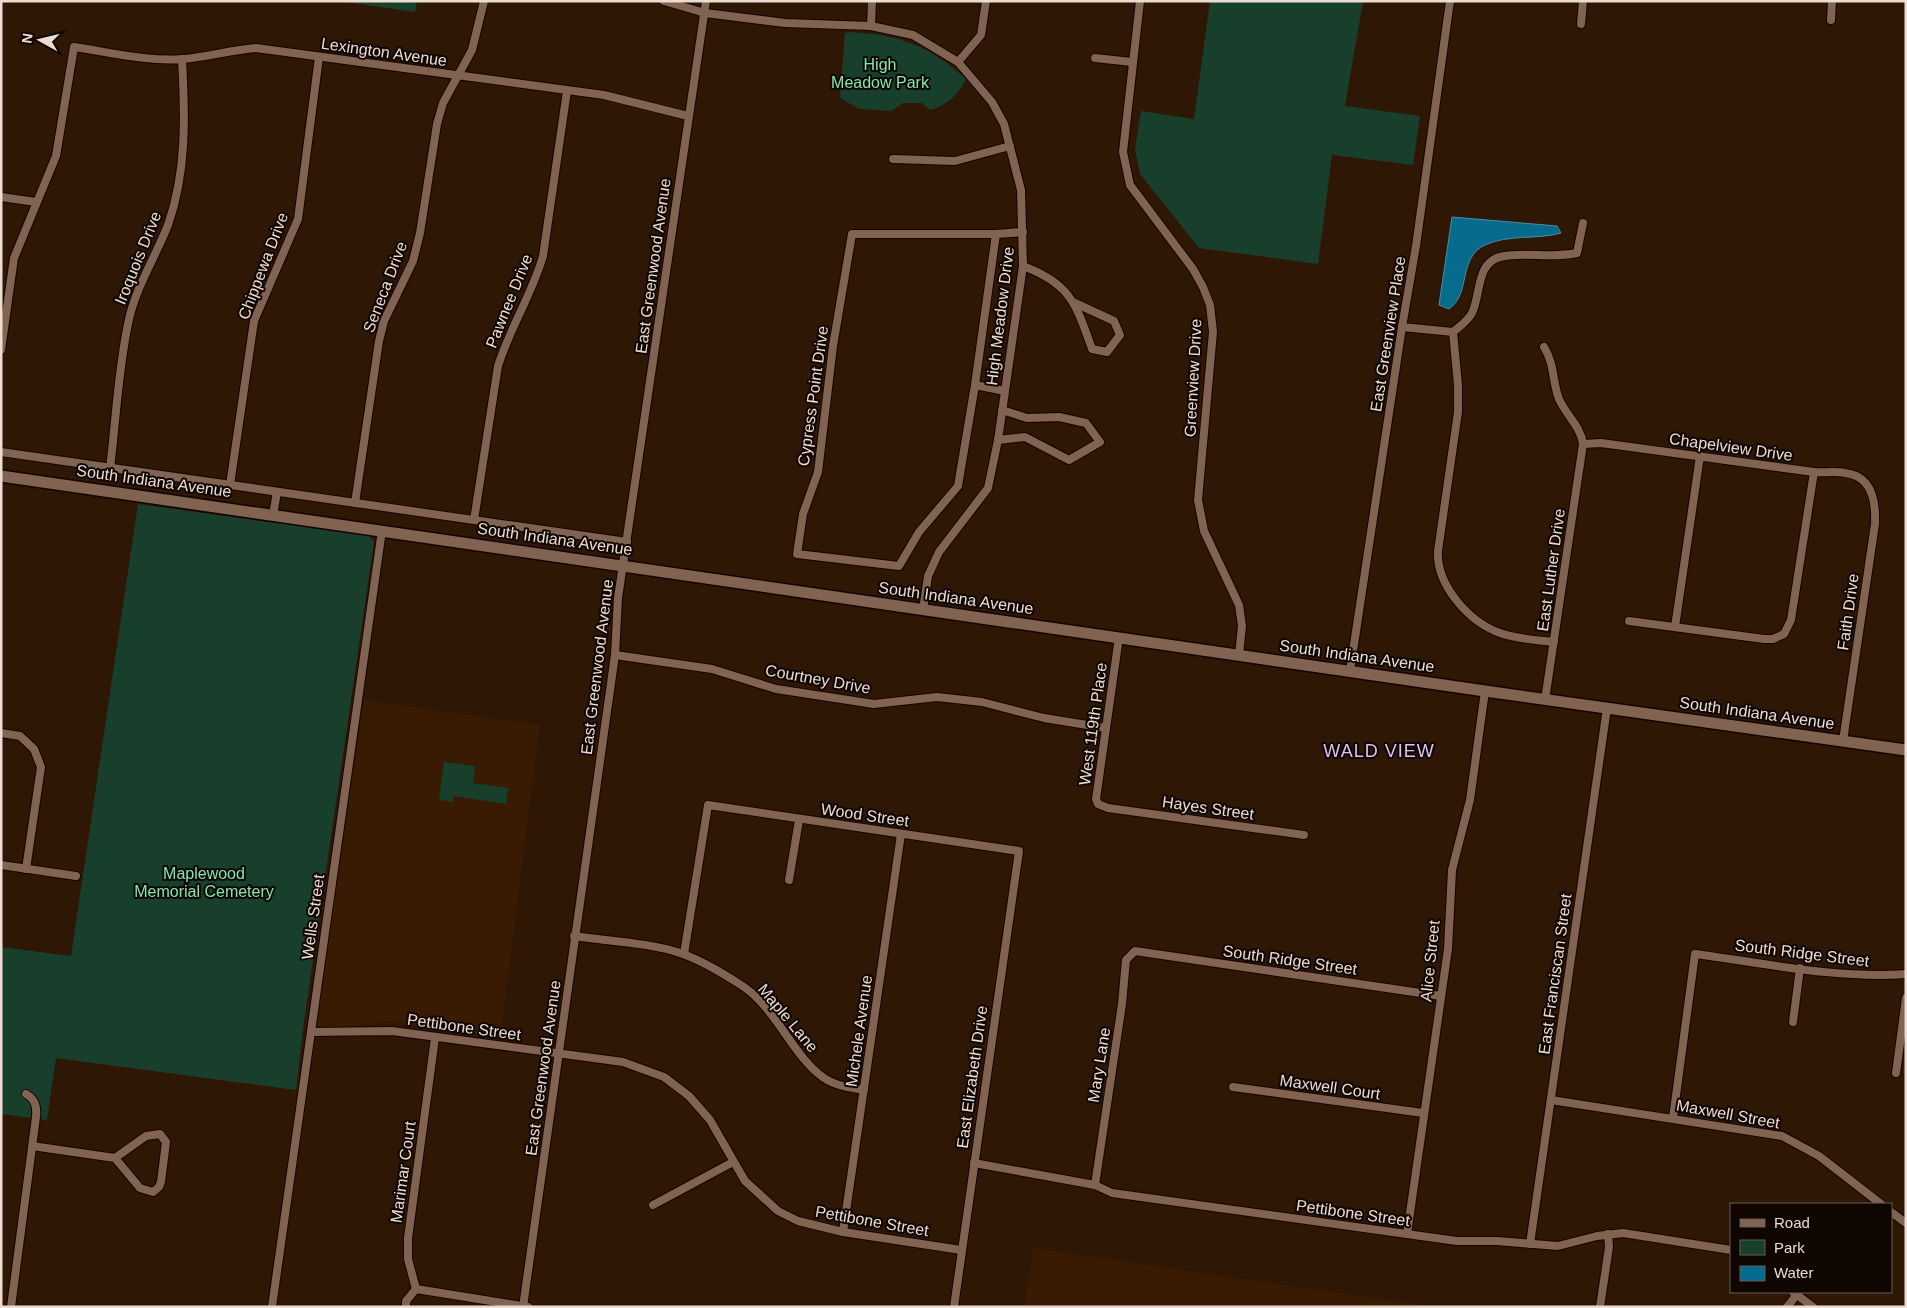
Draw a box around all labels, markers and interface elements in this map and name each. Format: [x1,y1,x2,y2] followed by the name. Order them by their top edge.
[15,15,65,65] north arrow
[18,32,36,44] text: N
[320,35,448,69] street label: Lexington Avenue
[831,56,930,91] park label: High Meadow Park
[632,177,674,355] street label: East Greenwood Avenue
[112,209,164,307] street label: Iroquois Drive
[235,210,291,322] street label: Chippewa Drive
[360,239,410,335] street label: Seneca Drive
[983,246,1017,386] street label: High Meadow Drive
[482,252,536,350] street label: Pawnee Drive
[1367,255,1409,413] street label: East Greenview Place
[1181,318,1205,437] street label: Greenview Drive
[795,325,831,467] street label: Cypress Point Drive
[1668,430,1794,464] street label: Chapelview Drive
[75,462,233,500] street label: South Indiana Avenue
[1534,508,1568,632] street label: East Luther Drive
[476,520,634,558] street label: South Indiana Avenue
[1834,572,1862,651] street label: Faith Drive
[578,578,616,756] street label: East Greenwood Avenue
[877,579,1035,617] street label: South Indiana Avenue
[1278,637,1436,675] street label: South Indiana Avenue
[764,661,872,697] street label: Courtney Drive
[1076,661,1110,787] street label: West 119th Place
[1678,694,1836,732] street label: South Indiana Avenue
[1323,741,1435,761] district label: WALD VIEW
[1161,793,1256,823] street label: Hayes Street
[820,800,911,830] street label: Wood Street
[134,865,274,900] park label: Maplewood Memorial Cemetery
[299,873,327,961] street label: Wells Street
[1535,892,1575,1055] street label: East Franciscan Street
[1417,919,1443,1003] street label: Alice Street
[1734,936,1871,970] street label: South Ridge Street
[1222,942,1359,978] street label: South Ridge Street
[843,974,875,1088] street label: Michele Avenue
[522,979,564,1157] street label: East Greenwood Avenue
[755,981,821,1056] street label: Maple Lane
[954,1004,990,1150] street label: East Elizabeth Drive
[406,1011,523,1043] street label: Pettibone Street
[1085,1026,1113,1104] street label: Mary Lane
[1279,1072,1382,1103] street label: Maxwell Court
[1675,1097,1782,1132] street label: Maxwell Street
[387,1120,419,1224] street label: Marimar Court
[1295,1197,1412,1229] street label: Pettibone Street
[814,1203,931,1239] street label: Pettibone Street
[1730,1203,1892,1293] legend
[1774,1214,1810,1231] text: Road
[1774,1239,1805,1256] text: Park
[1774,1264,1813,1281] text: Water

